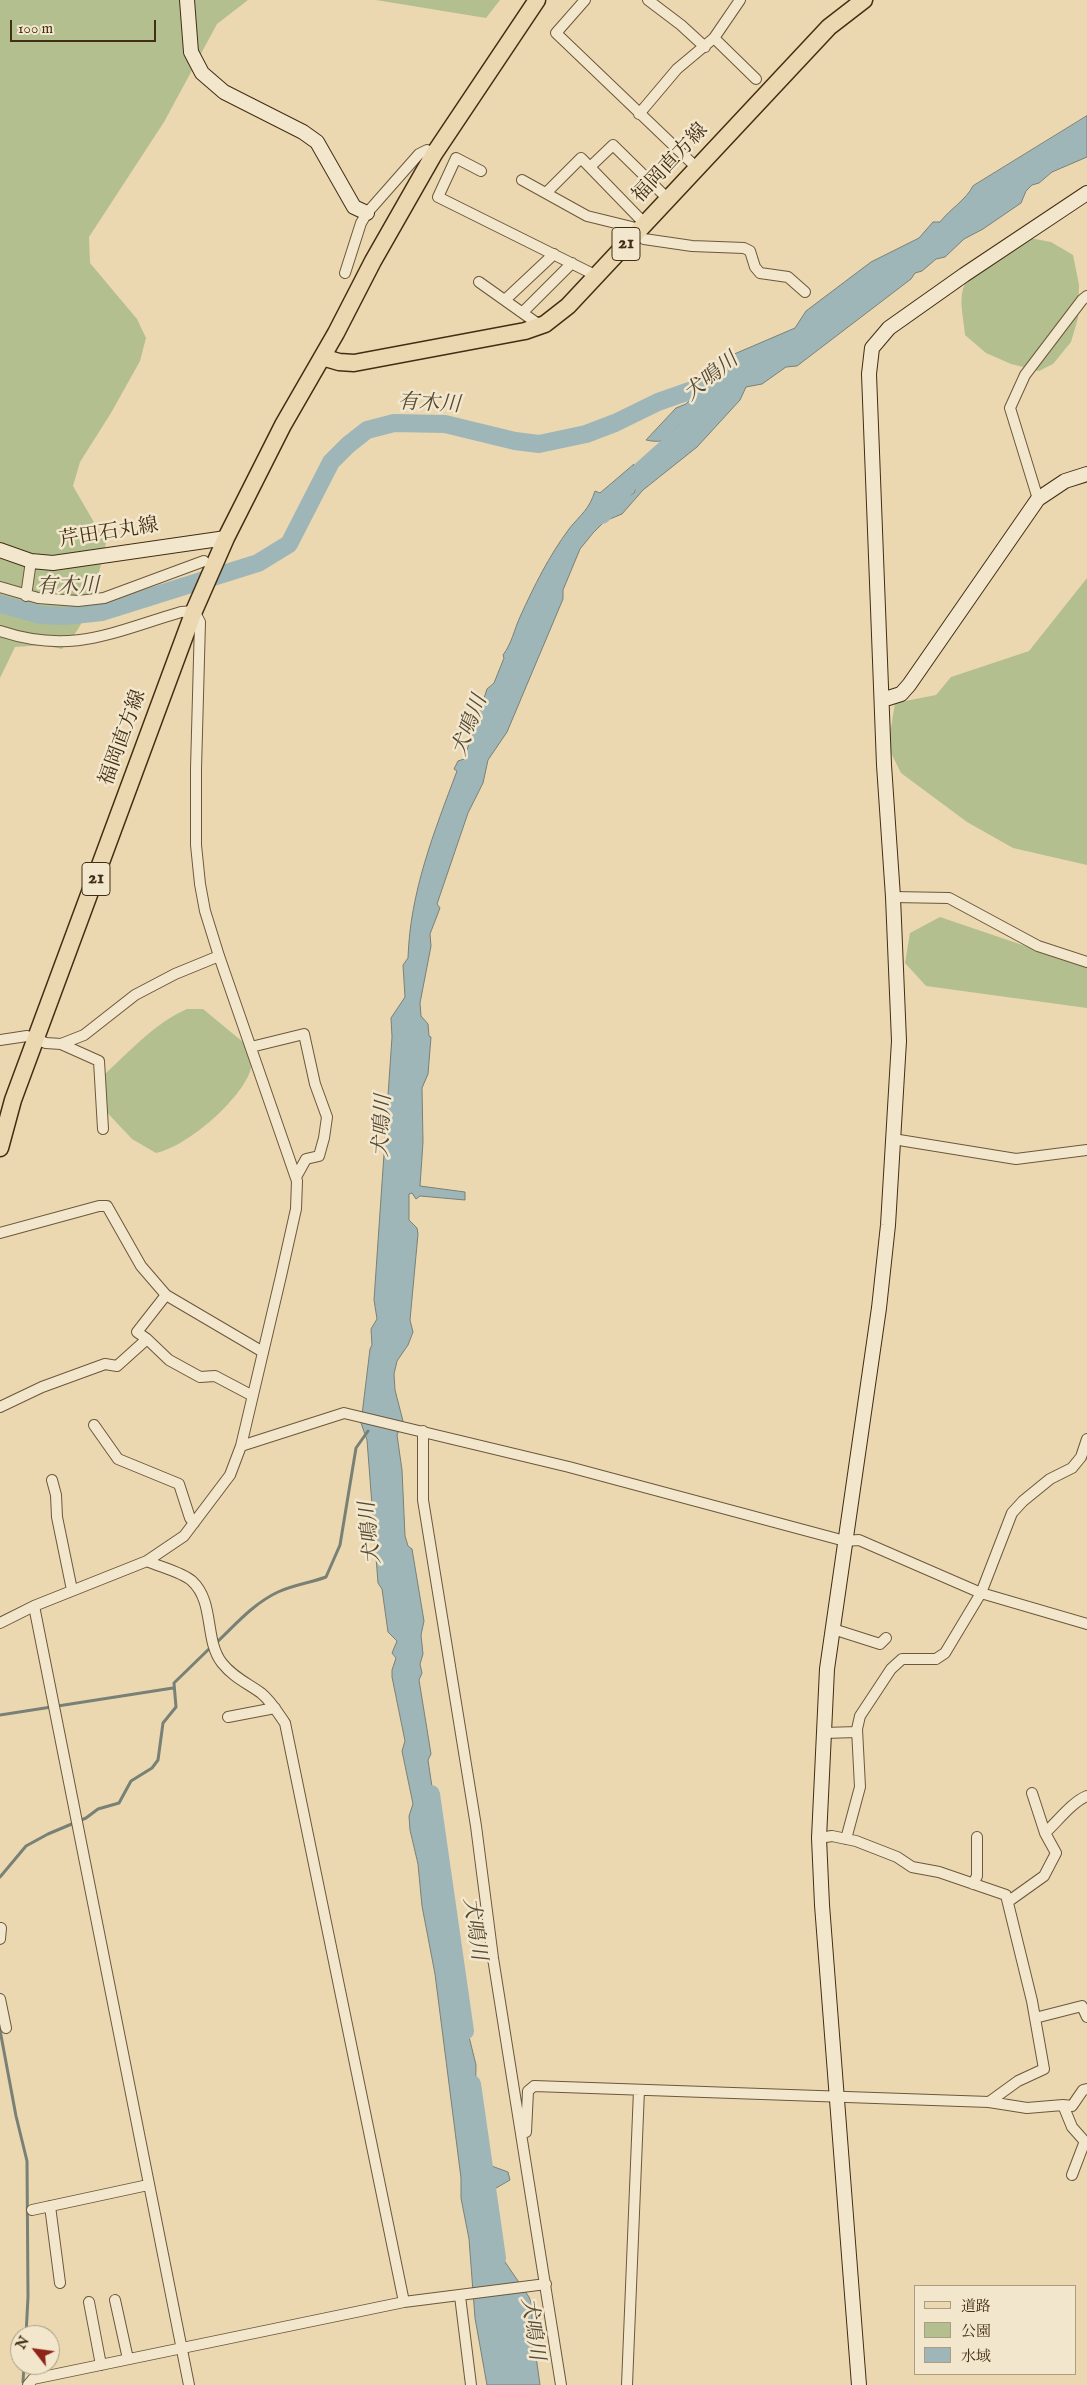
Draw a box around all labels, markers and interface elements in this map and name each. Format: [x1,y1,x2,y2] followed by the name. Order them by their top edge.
[12,10,159,42] scale bar
[18,19,53,38] text: 100 m
[628,119,714,209] street label: 福岡直方線
[612,228,640,260] road number: 21
[680,348,744,408] water label: 犬鳴川
[397,391,461,419] water label: 有木川
[58,514,160,554] street label: 芹田石丸線
[36,575,100,601] water label: 有木川
[96,687,152,789] street label: 福岡直方線
[448,692,494,760] water label: 犬鳴川
[82,862,110,896] road number: 21
[370,1094,398,1158] water label: 犬鳴川
[356,1500,388,1566] water label: 犬鳴川
[456,1896,490,1962] water label: 犬鳴川
[914,2285,1077,2375] legend
[514,2296,548,2362] water label: 犬鳴川
[961,2297,991,2316] text: 道路
[961,2322,991,2341] text: 公園
[10,2325,60,2375] north arrow
[12,2333,34,2353] text: N
[961,2347,991,2366] text: 水域

